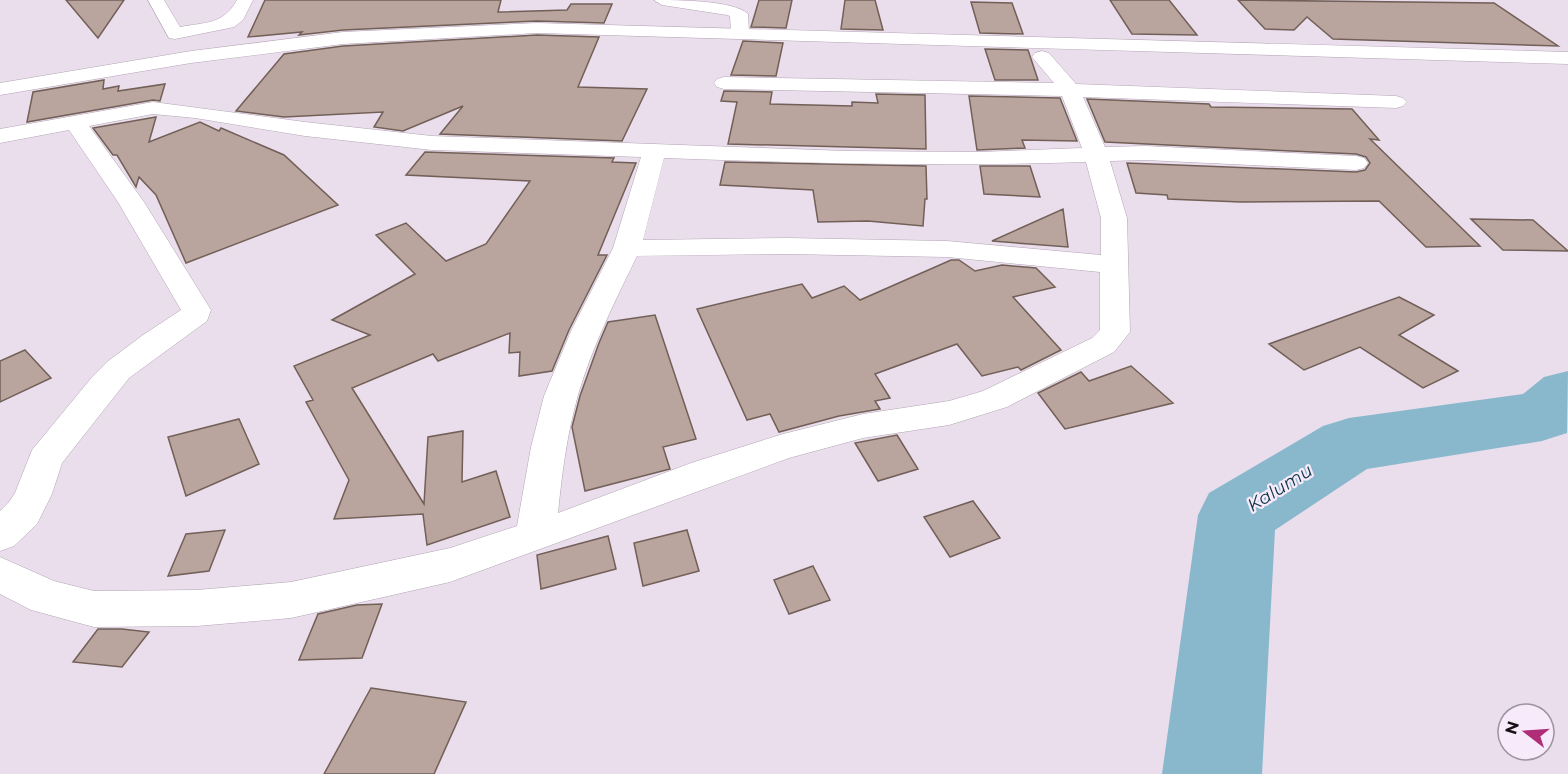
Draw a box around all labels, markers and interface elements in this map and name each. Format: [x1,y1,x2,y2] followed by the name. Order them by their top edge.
[1243,459,1317,517] water label: Kalumu
[1496,702,1556,762] north arrow
[1501,719,1523,737] text: N

